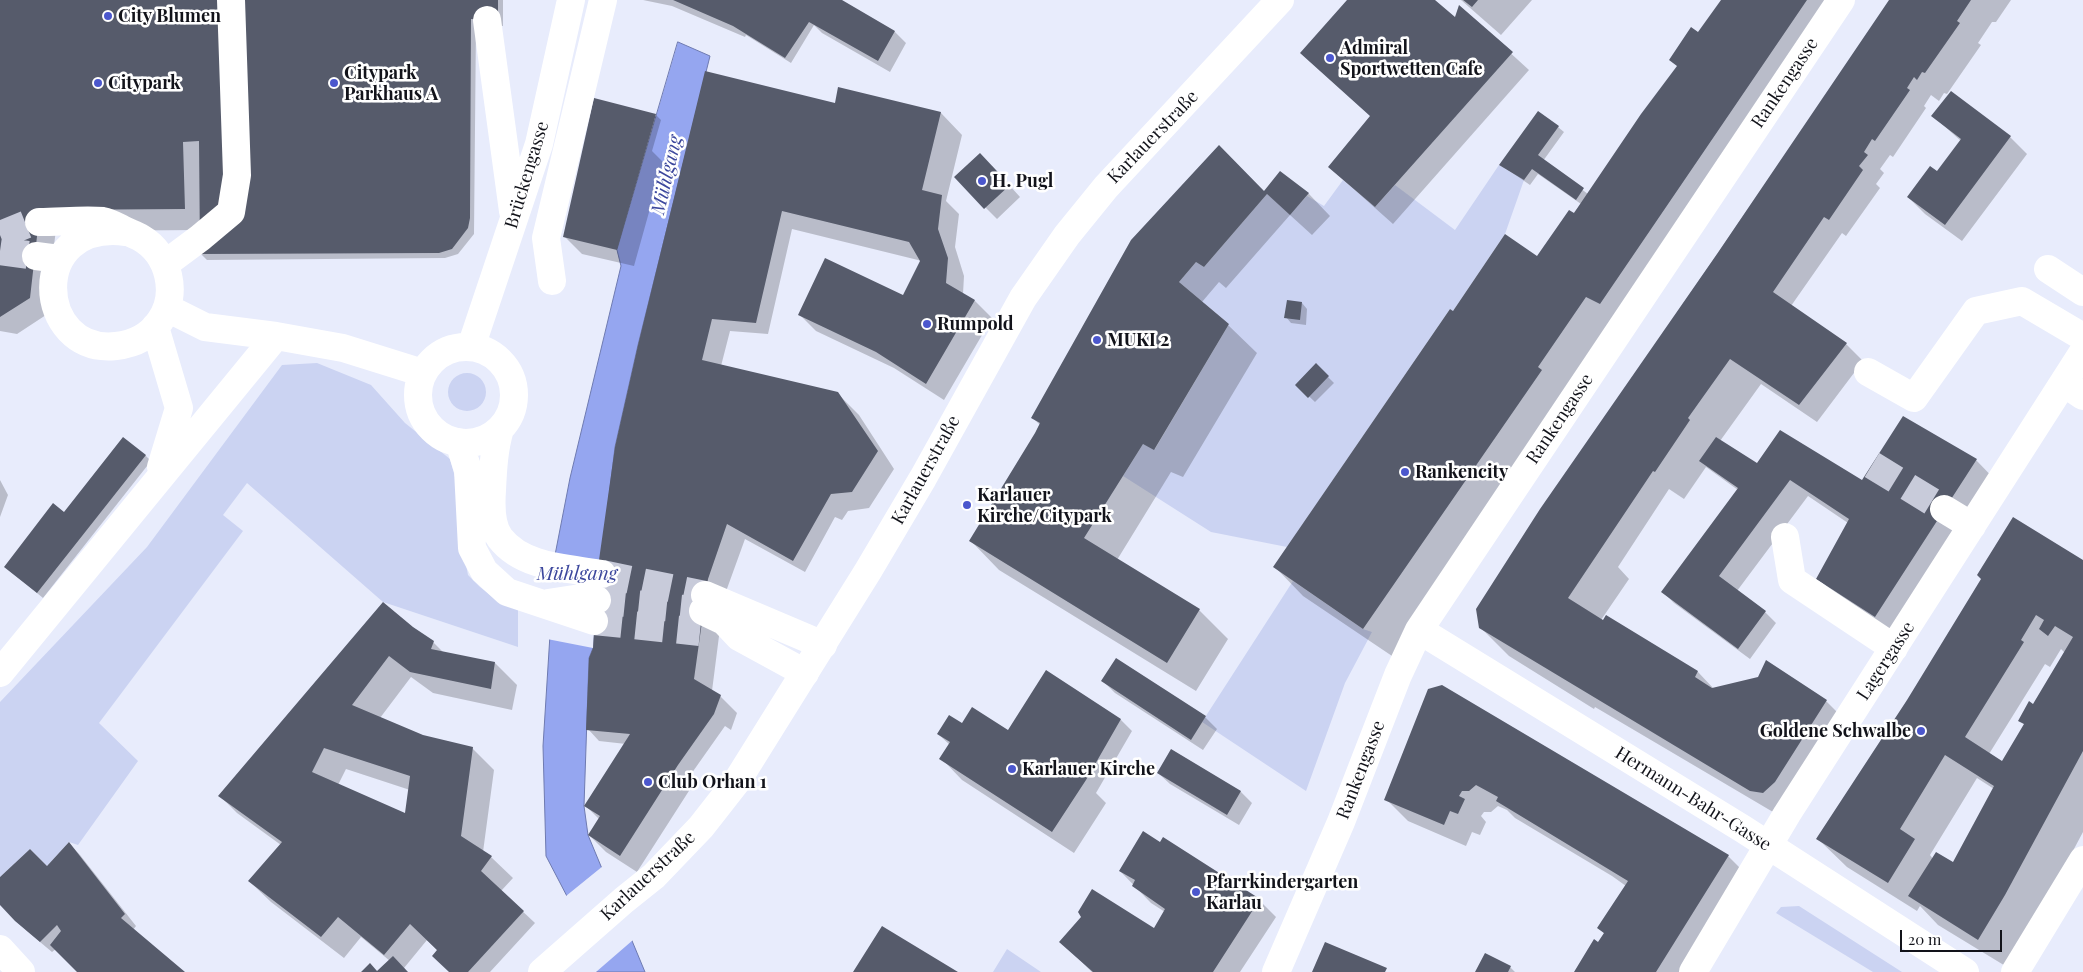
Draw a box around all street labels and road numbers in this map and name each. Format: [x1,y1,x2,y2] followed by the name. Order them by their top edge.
[1747,34,1823,132] street label: Rankengasse
[1103,86,1203,188] street label: Karlauerstraße
[500,119,554,231] street label: Brückengasse
[1522,370,1598,468] street label: Rankengasse
[887,412,965,528] street label: Karlauerstraße
[1853,618,1919,704] street label: Lagergasse
[1332,718,1390,822] street label: Rankengasse
[1611,742,1775,856] street label: Hermann-Bahr-Gasse
[596,827,700,925] street label: Karlauerstraße

